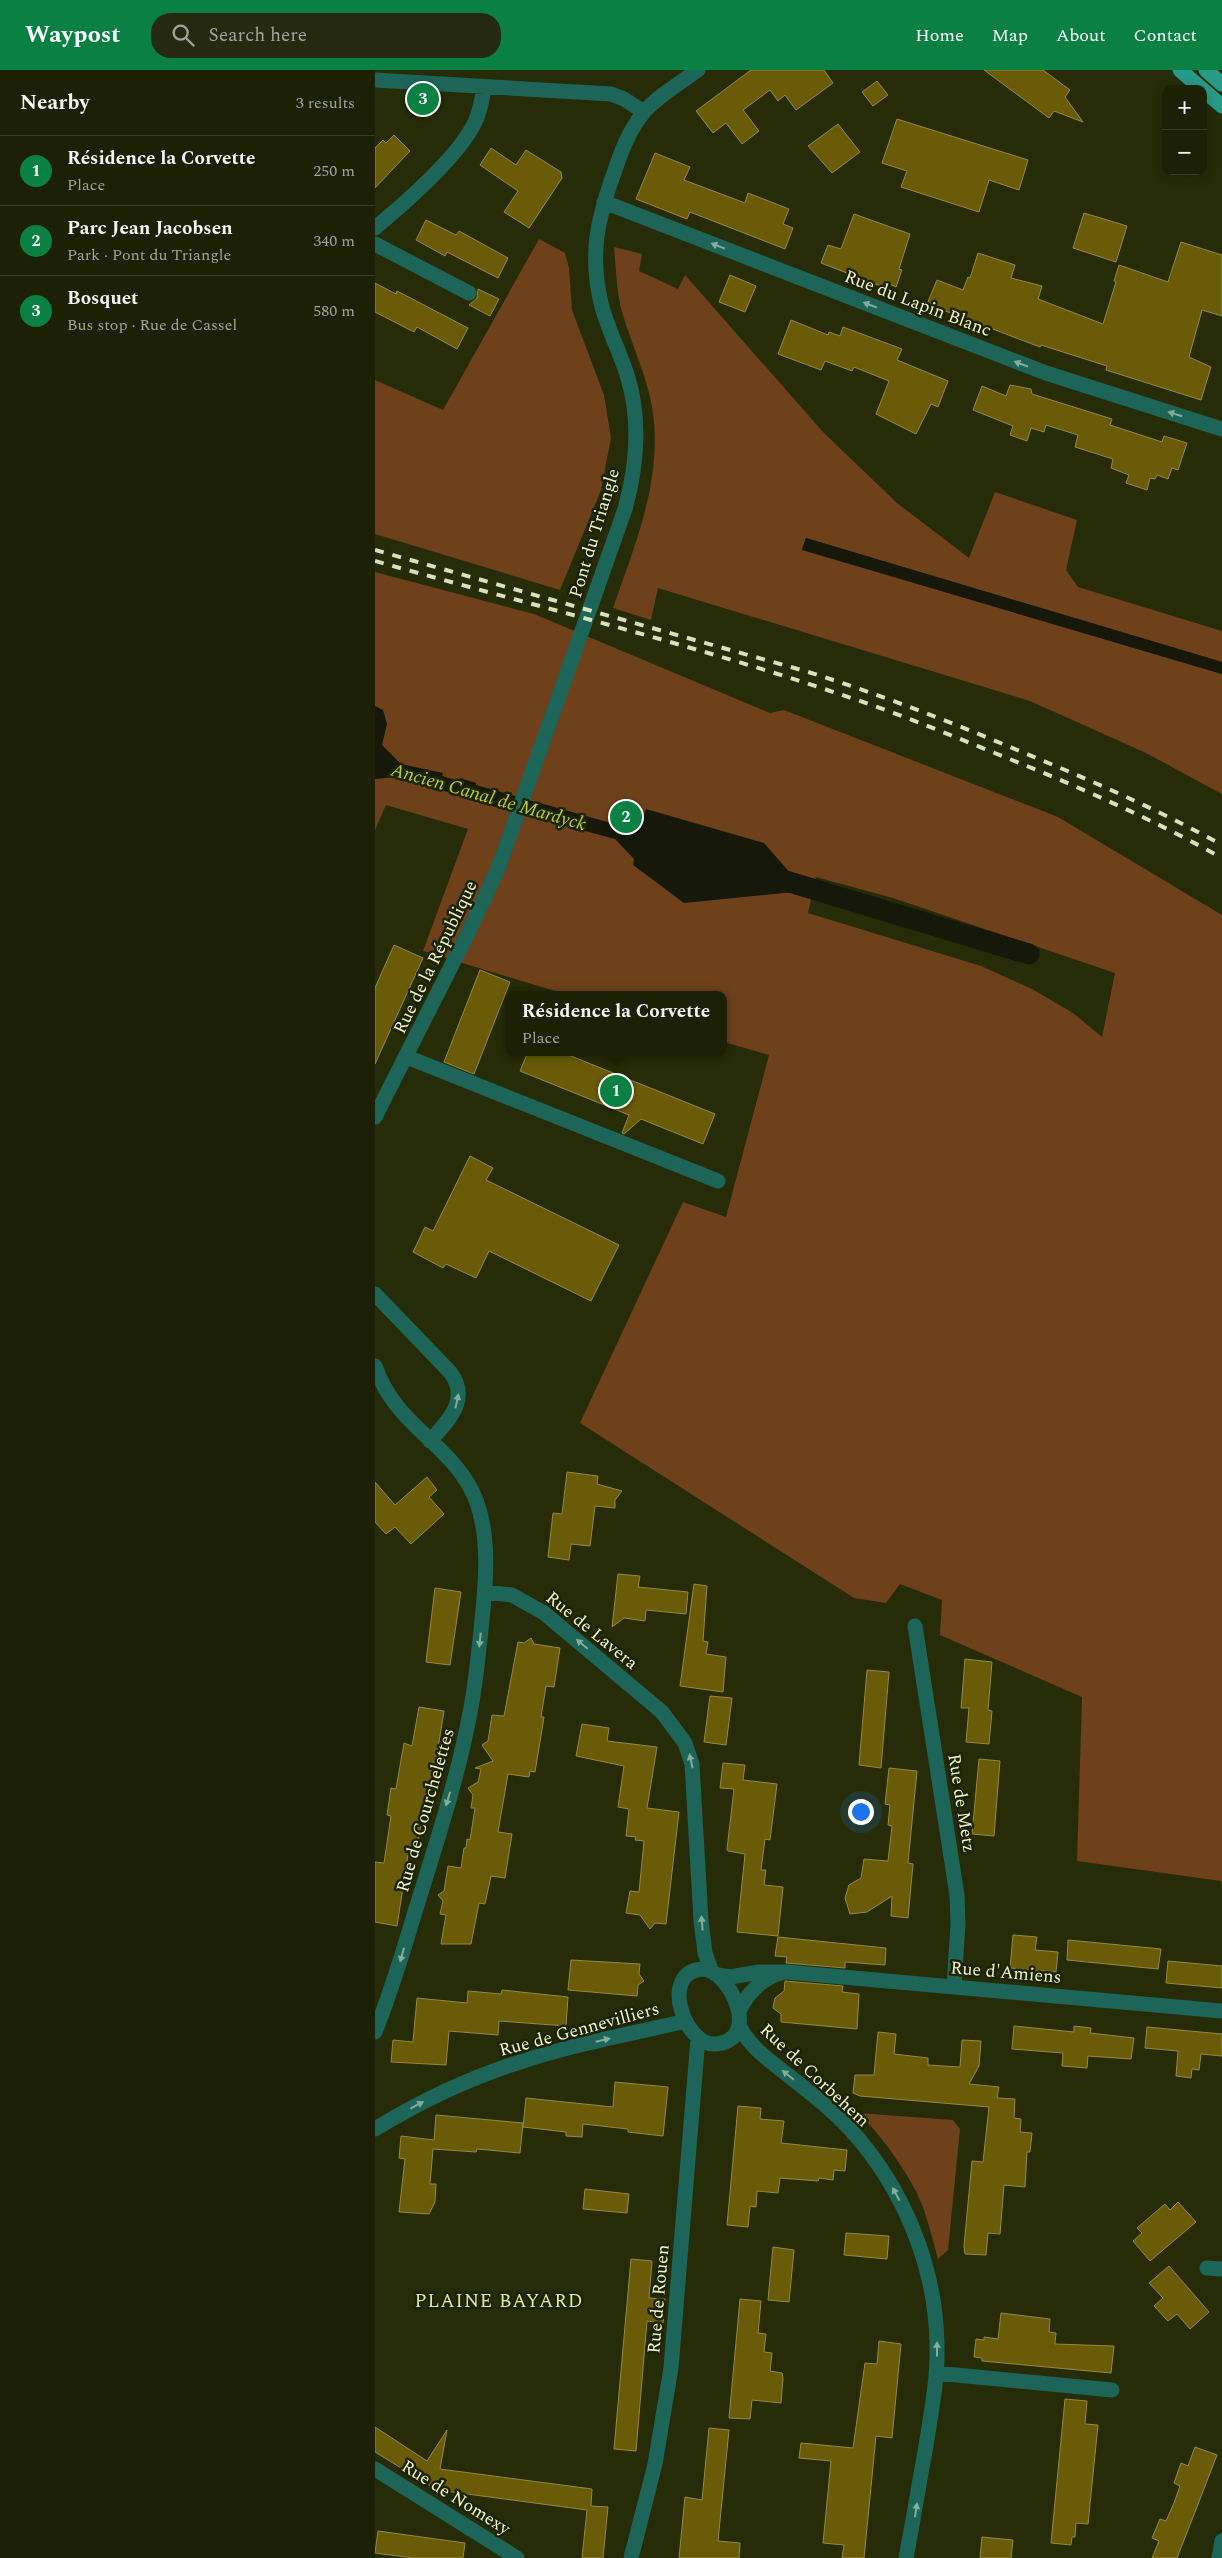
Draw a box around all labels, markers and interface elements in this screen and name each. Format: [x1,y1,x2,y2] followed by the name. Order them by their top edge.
[151,13,501,58] search box
[25,17,121,53] text: Waypost
[169,21,197,49] icon: search
[209,21,307,50] text: Search here
[915,22,964,49] text: Home
[992,22,1028,49] text: Map
[1056,22,1106,49] text: About
[1134,22,1197,49] text: Contact
[407,80,439,118] pin: 3
[1162,85,1207,175] map controls
[1162,85,1207,130] button: +
[20,87,90,119] text: Nearby
[296,91,355,115] text: 3 results
[1162,130,1207,175] button: −
[67,144,255,173] text: Résidence la Corvette
[32,159,40,183] text: 1
[313,159,355,183] text: 250 m
[67,173,105,197] text: Place
[67,214,233,243] text: Parc Jean Jacobsen
[32,229,40,253] text: 2
[313,229,355,253] text: 340 m
[710,242,725,250] one-way arrow
[67,243,231,267] text: Park · Pont du Triangle
[840,263,995,344] street label: Rue du Lapin Blanc
[67,284,138,313] text: Bosquet
[32,299,40,323] text: 3
[313,299,355,323] text: 580 m
[862,301,877,309] one-way arrow
[67,313,237,337] text: Bus stop · Rue de Cassel
[1013,360,1028,368] one-way arrow
[1168,410,1183,418] one-way arrow
[562,465,627,601] street label: Pont du Triangle
[387,755,590,839] water label: Ancien Canal de Mardyck
[610,798,642,836] pin: 2
[387,876,484,1039] street label: Rue de la République
[505,991,727,1056] popup
[522,997,710,1026] text: Résidence la Corvette
[522,1026,560,1050] text: Place
[600,1072,632,1110] pin: 1
[453,1394,461,1409] one-way arrow
[540,1585,644,1676] street label: Rue de Lavera
[476,1633,484,1649] one-way arrow
[576,1639,588,1650] one-way arrow
[389,1725,462,1895] street label: Rue de Courchelettes
[940,1752,983,1854] street label: Rue de Metz
[687,1753,695,1768] one-way arrow
[444,1792,452,1807] one-way arrow
[848,1799,874,1825] your location
[697,1914,705,1930] one-way arrow
[398,1948,406,1963] one-way arrow
[949,1954,1063,1991] street label: Rue d'Amiens
[496,1995,662,2064] street label: Rue de Gennevilliers
[754,2017,876,2134] street label: Rue de Corbehem
[596,2036,611,2044] one-way arrow
[782,2069,795,2080] one-way arrow
[410,2100,424,2109] one-way arrow
[892,2187,900,2202] one-way arrow
[640,2243,677,2355] street label: Rue de Rouen
[414,2287,584,2316] district label: PLAINE BAYARD
[933,2341,941,2357] one-way arrow
[396,2453,517,2542] street label: Rue de Nomexy
[912,2502,920,2518] one-way arrow

